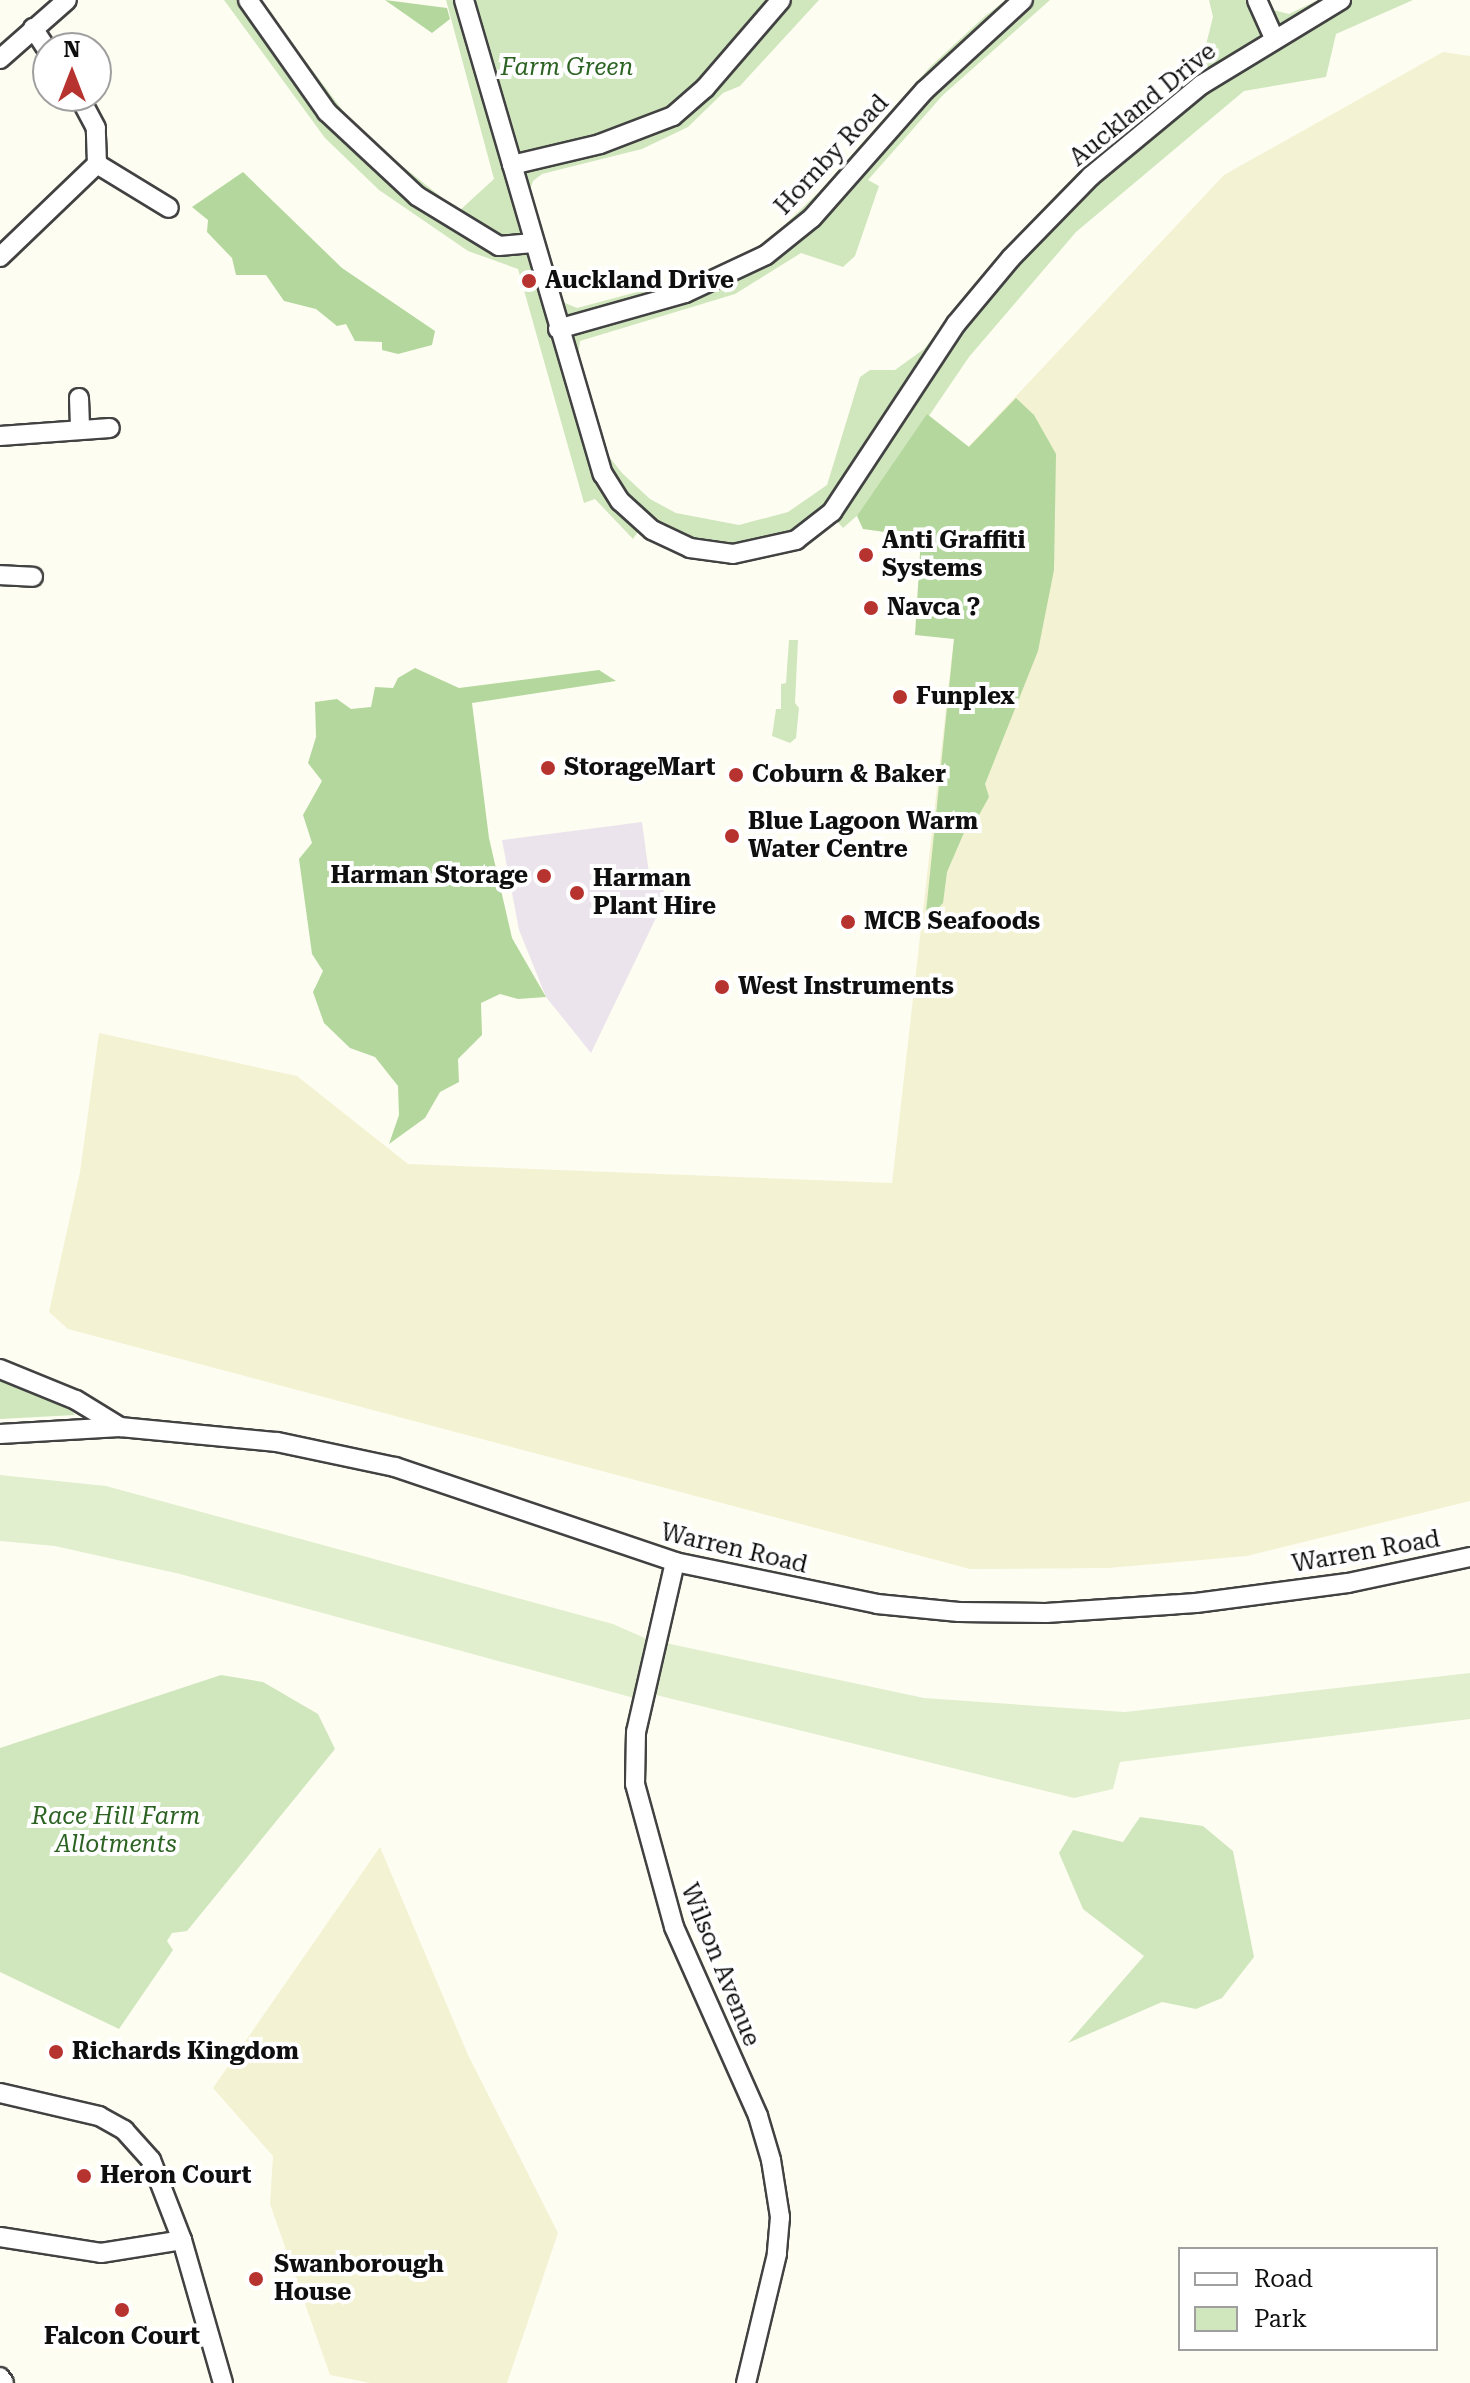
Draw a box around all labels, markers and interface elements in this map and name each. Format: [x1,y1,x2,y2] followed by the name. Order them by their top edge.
[32,32,112,112] north arrow
[64,37,80,62] text: N
[1064,37,1222,173] street label: Auckland Drive
[501,54,633,82] park label: Farm Green
[769,89,895,221] street label: Hornby Road
[545,267,734,295] place label: Auckland Drive
[520,272,538,290] marker: Auckland Drive
[882,527,1025,583] place label: Anti Graffiti Systems
[857,546,875,564] marker: Anti Graffiti Systems
[887,594,980,622] place label: Navca ?
[862,599,880,617] marker: Navca ?
[916,683,1015,711] place label: Funplex
[891,688,909,706] marker: Funplex
[564,754,716,782] place label: StorageMart
[539,759,557,777] marker: StorageMart
[752,761,946,789] place label: Coburn & Baker
[727,766,745,784] marker: Coburn & Baker
[748,808,978,864] place label: Blue Lagoon Warm Water Centre
[723,827,741,845] marker: Blue Lagoon Warm Water Centre
[330,862,528,890] place label: Harman Storage
[593,865,716,921] place label: Harman Plant Hire
[535,867,553,885] marker: Harman Storage
[568,884,586,902] marker: Harman Plant Hire
[864,908,1040,936] place label: MCB Seafoods
[839,913,857,931] marker: MCB Seafoods
[738,973,954,1001] place label: West Instruments
[713,978,731,996] marker: West Instruments
[658,1518,810,1580] street label: Warren Road
[1290,1525,1442,1579] street label: Warren Road
[32,1803,200,1859] park label: Race Hill Farm Allotments
[674,1879,766,2051] street label: Wilson Avenue
[72,2038,299,2066] place label: Richards Kingdom
[47,2043,65,2061] marker: Richards Kingdom
[100,2162,251,2190] place label: Heron Court
[75,2167,93,2185] marker: Heron Court
[1178,2247,1438,2351] legend
[274,2251,444,2307] place label: Swanborough House
[1254,2265,1313,2293] text: Road
[245,2268,267,2290] marker: Swanborough House
[113,2301,131,2319] marker: Falcon Court
[1254,2305,1307,2333] text: Park
[44,2323,200,2351] place label: Falcon Court

